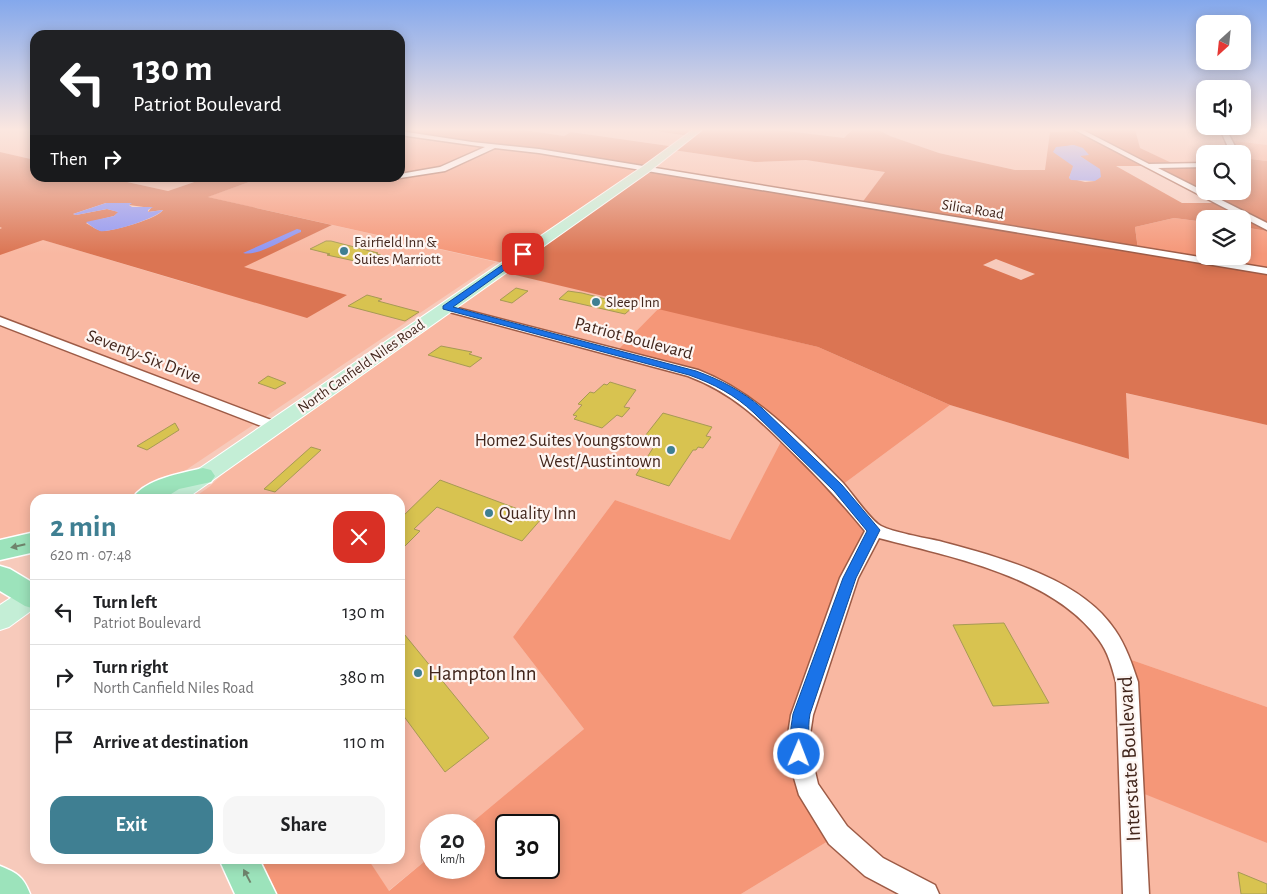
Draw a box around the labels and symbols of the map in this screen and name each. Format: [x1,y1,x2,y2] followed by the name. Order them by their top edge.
[1196,15,1251,70] north arrow
[941,197,1005,222] street label: Silica Road
[502,233,544,275] pin
[354,235,441,267] place label: Fairfield Inn & Suites Marriott
[338,245,350,257] marker: Fairfield Inn & Suites Marriott
[606,295,660,310] place label: Sleep Inn
[590,296,602,308] marker: Sleep Inn
[573,315,695,363] street label: Patriot Boulevard
[295,317,428,416] street label: North Canfield Niles Road
[84,327,203,387] street label: Seventy-Six Drive
[475,432,661,471] place label: Home2 Suites Youngstown West/Austintown
[665,444,677,456] marker: Home2 Suites Youngstown West/Austintown
[499,505,576,523] place label: Quality Inn
[483,507,495,519] marker: Quality Inn
[10,542,25,550] one-way arrow
[428,663,537,684] place label: Hampton Inn
[412,667,424,679] marker: Hampton Inn
[1115,676,1144,842] street label: Interstate Boulevard
[772,727,824,779] position arrow
[495,814,560,879] speed limit sign: 30
[243,869,251,884] one-way arrow

